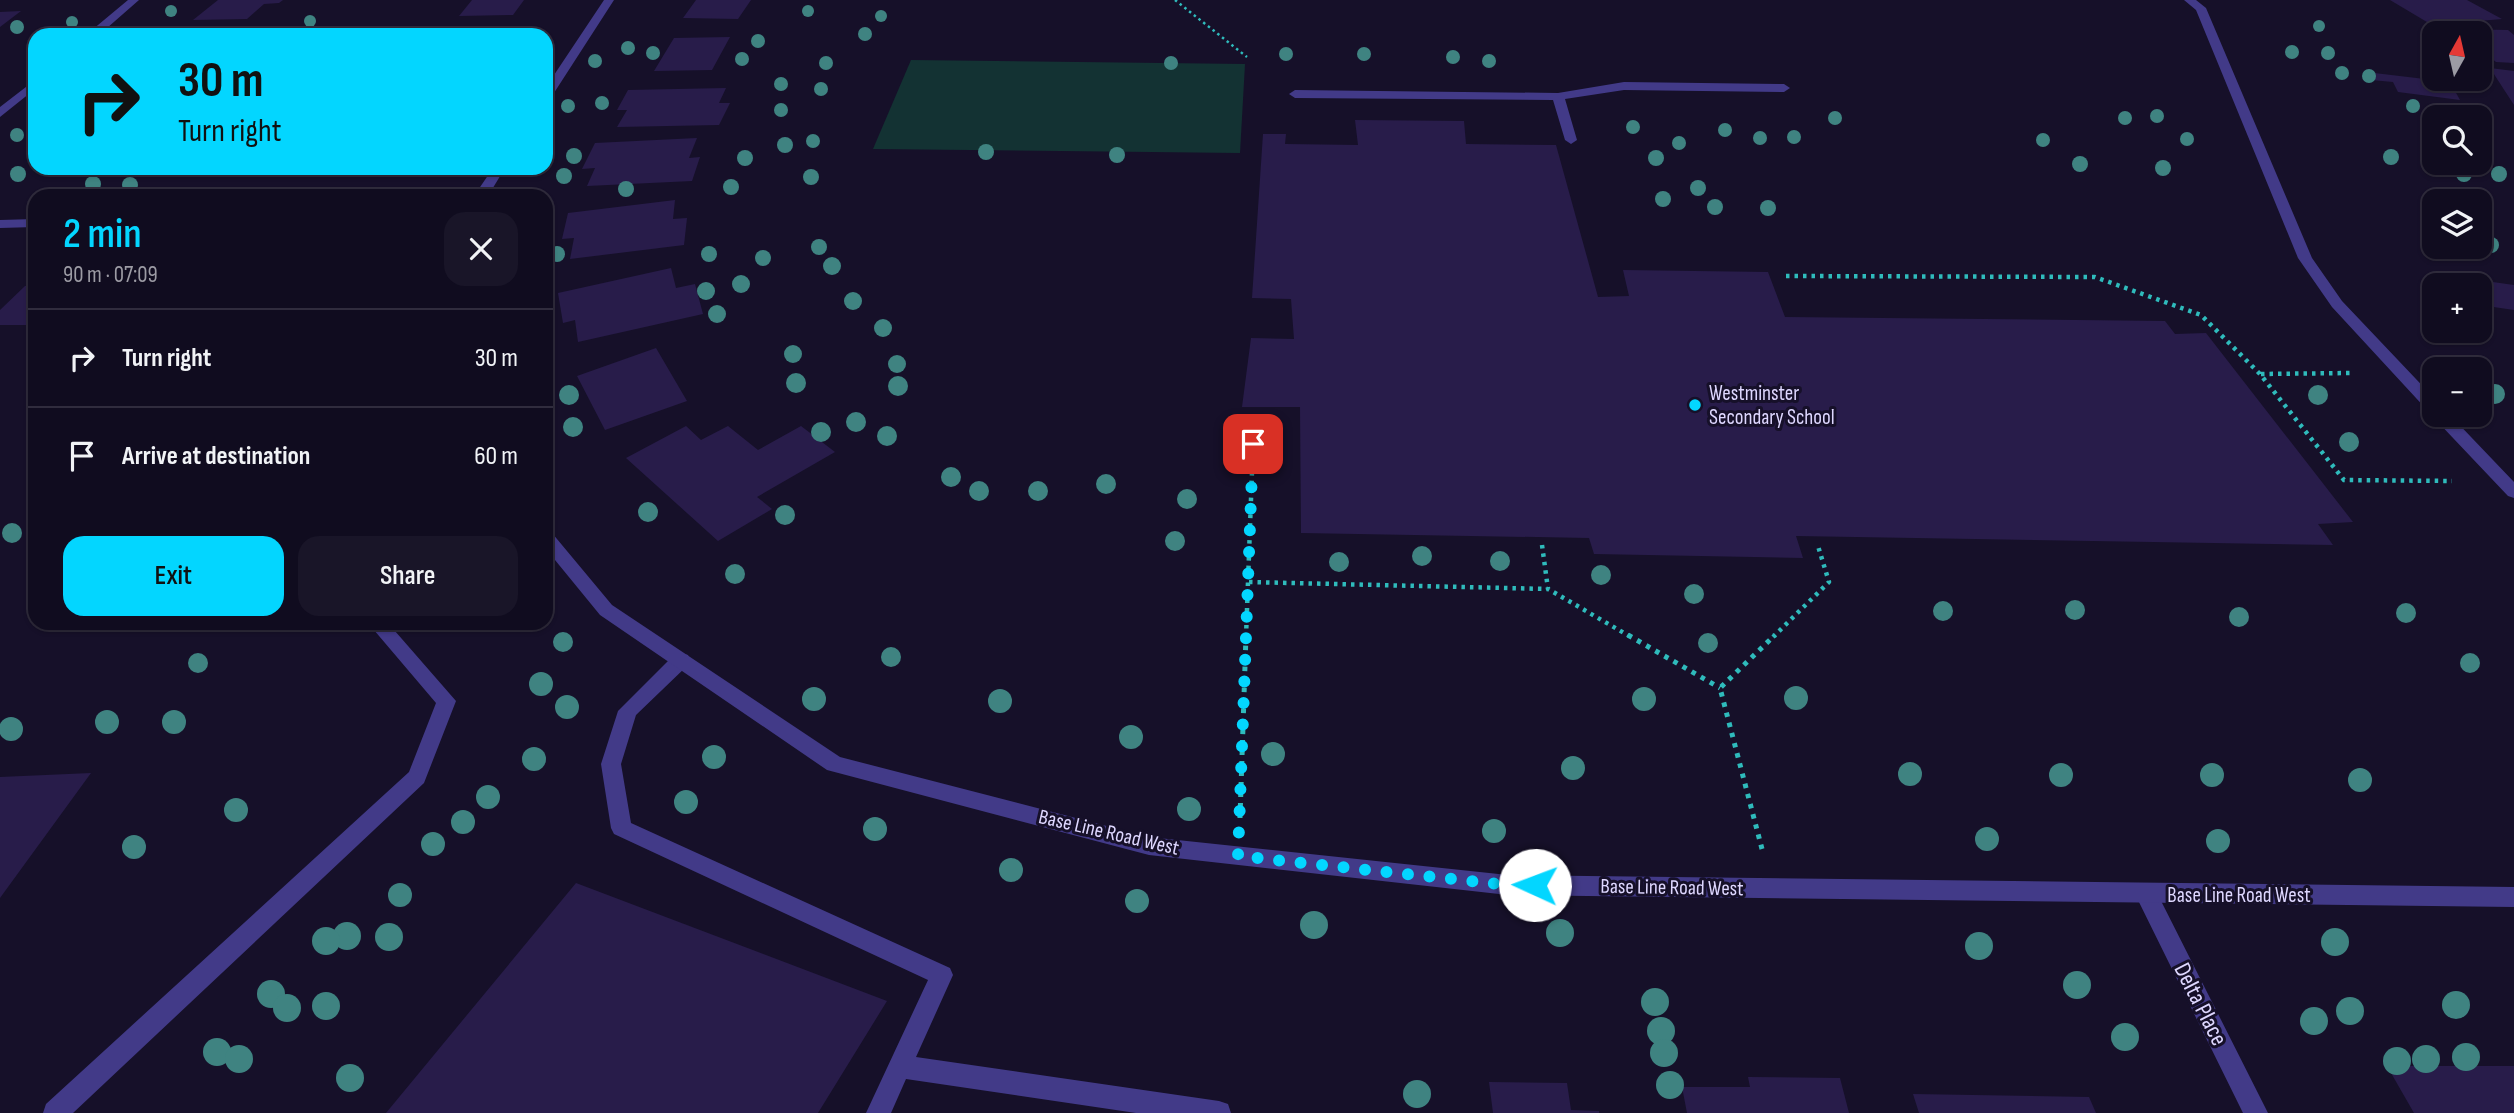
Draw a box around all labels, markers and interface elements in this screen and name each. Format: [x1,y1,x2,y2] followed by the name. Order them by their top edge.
[2422,21,2492,91] north arrow
[2422,21,2492,427] map controls
[178,52,263,111] text: 30 m
[63,56,154,147] icon: right
[2422,105,2492,175] button: search
[178,112,282,151] text: Turn right
[2422,189,2492,259] button: layers
[63,209,142,260] text: 2 min
[444,212,518,286] button: close
[63,261,158,289] text: 90 m · 07:09
[2422,273,2492,343] button: +
[63,339,101,377] icon: right
[122,343,211,374] text: Turn right
[475,343,518,374] text: 30 m
[2422,357,2492,427] button: −
[1709,381,1835,430] place label: Westminster Secondary School
[1687,397,1703,413] marker: Westminster Secondary School
[1223,414,1283,474] pin
[1234,425,1272,463] icon: arrive
[63,437,101,475] icon: arrive
[122,441,310,472] text: Arrive at destination
[474,441,518,472] text: 60 m
[63,536,284,616] button: Exit
[298,536,518,616] button: Share
[1036,804,1182,861] street label: Base Line Road West
[1498,848,1572,922] position arrow
[1600,874,1744,901] street label: Base Line Road West
[2167,883,2311,908] street label: Base Line Road West
[2167,958,2234,1051] street label: Delta Place

